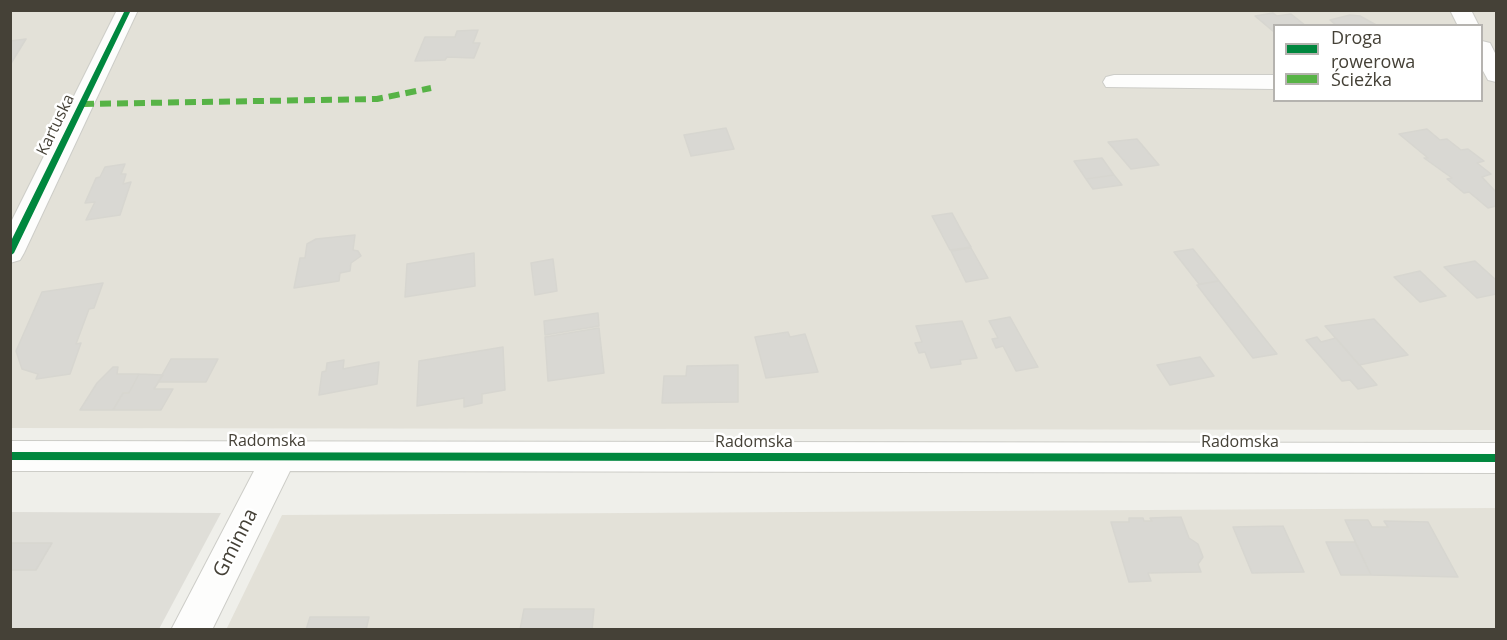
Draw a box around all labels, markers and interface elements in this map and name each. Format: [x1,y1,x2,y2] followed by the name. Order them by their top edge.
[1273,24,1483,102] legend
[1331,25,1415,73] text: Droga rowerowa
[1331,67,1392,91] text: Ścieżka
[33,91,79,159] street label: Kartuska
[228,431,306,451] street label: Radomska
[715,432,793,452] street label: Radomska
[1201,432,1279,452] street label: Radomska
[209,505,263,581] street label: Gminna

